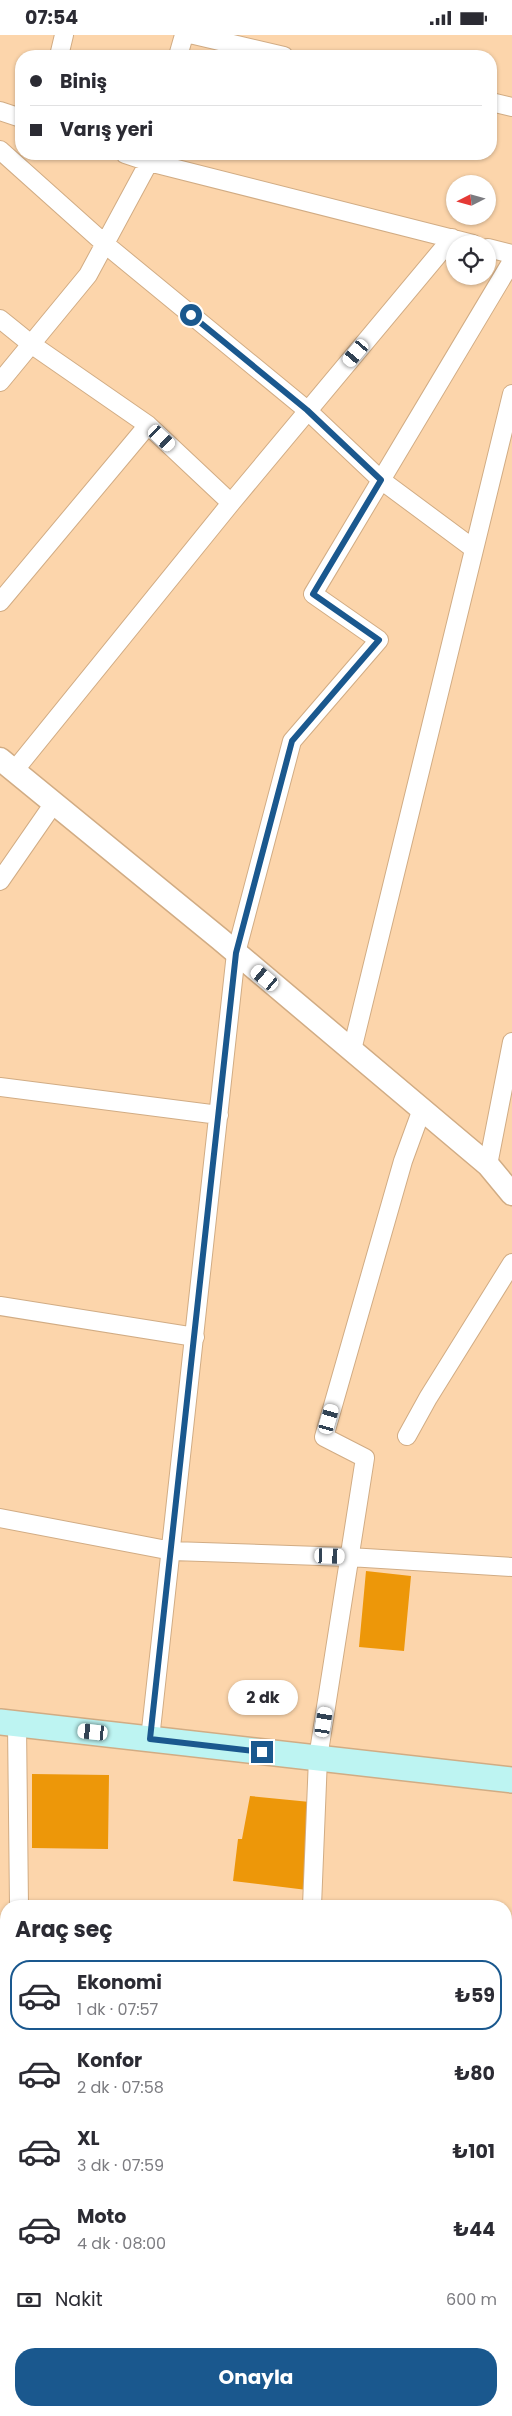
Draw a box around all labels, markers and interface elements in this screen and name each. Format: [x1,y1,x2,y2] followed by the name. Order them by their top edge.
[25,4,78,31] text: 07:54
[60,68,107,95] text: Biniş
[60,116,153,143] text: Varış yeri
[446,175,496,225] north arrow
[446,175,496,285] map controls
[446,235,496,285] button: locate
[180,304,202,326] route start
[340,337,371,369] car
[145,422,178,454] car
[248,963,281,993] car
[317,1403,340,1435] car
[314,1548,345,1564] car
[227,1679,297,1715] callout: 2 dk
[246,1686,280,1709] text: 2 dk
[314,1706,333,1738] car
[77,1723,108,1741] car
[251,1741,273,1763] route end
[15,1914,113,1945] text: Araç seç
[77,1969,162,1996] text: Ekonomi
[17,1973,62,2018] icon: car
[455,1982,495,2009] text: ₺59
[77,1998,158,2021] text: 1 dk · 07:57
[77,2047,142,2074] text: Konfor
[17,2051,62,2096] icon: car
[454,2060,495,2087] text: ₺80
[77,2076,164,2099] text: 2 dk · 07:58
[77,2125,100,2152] text: XL
[17,2129,62,2174] icon: car
[452,2138,495,2165] text: ₺101
[77,2154,164,2177] text: 3 dk · 07:59
[77,2203,126,2230] text: Moto
[17,2207,62,2252] icon: car
[453,2216,495,2243] text: ₺44
[77,2232,166,2255] text: 4 dk · 08:00
[15,2286,43,2314] icon: cash
[55,2286,103,2313] text: Nakit
[446,2288,497,2311] text: 600 m
[15,2348,497,2406] button: Onayla

